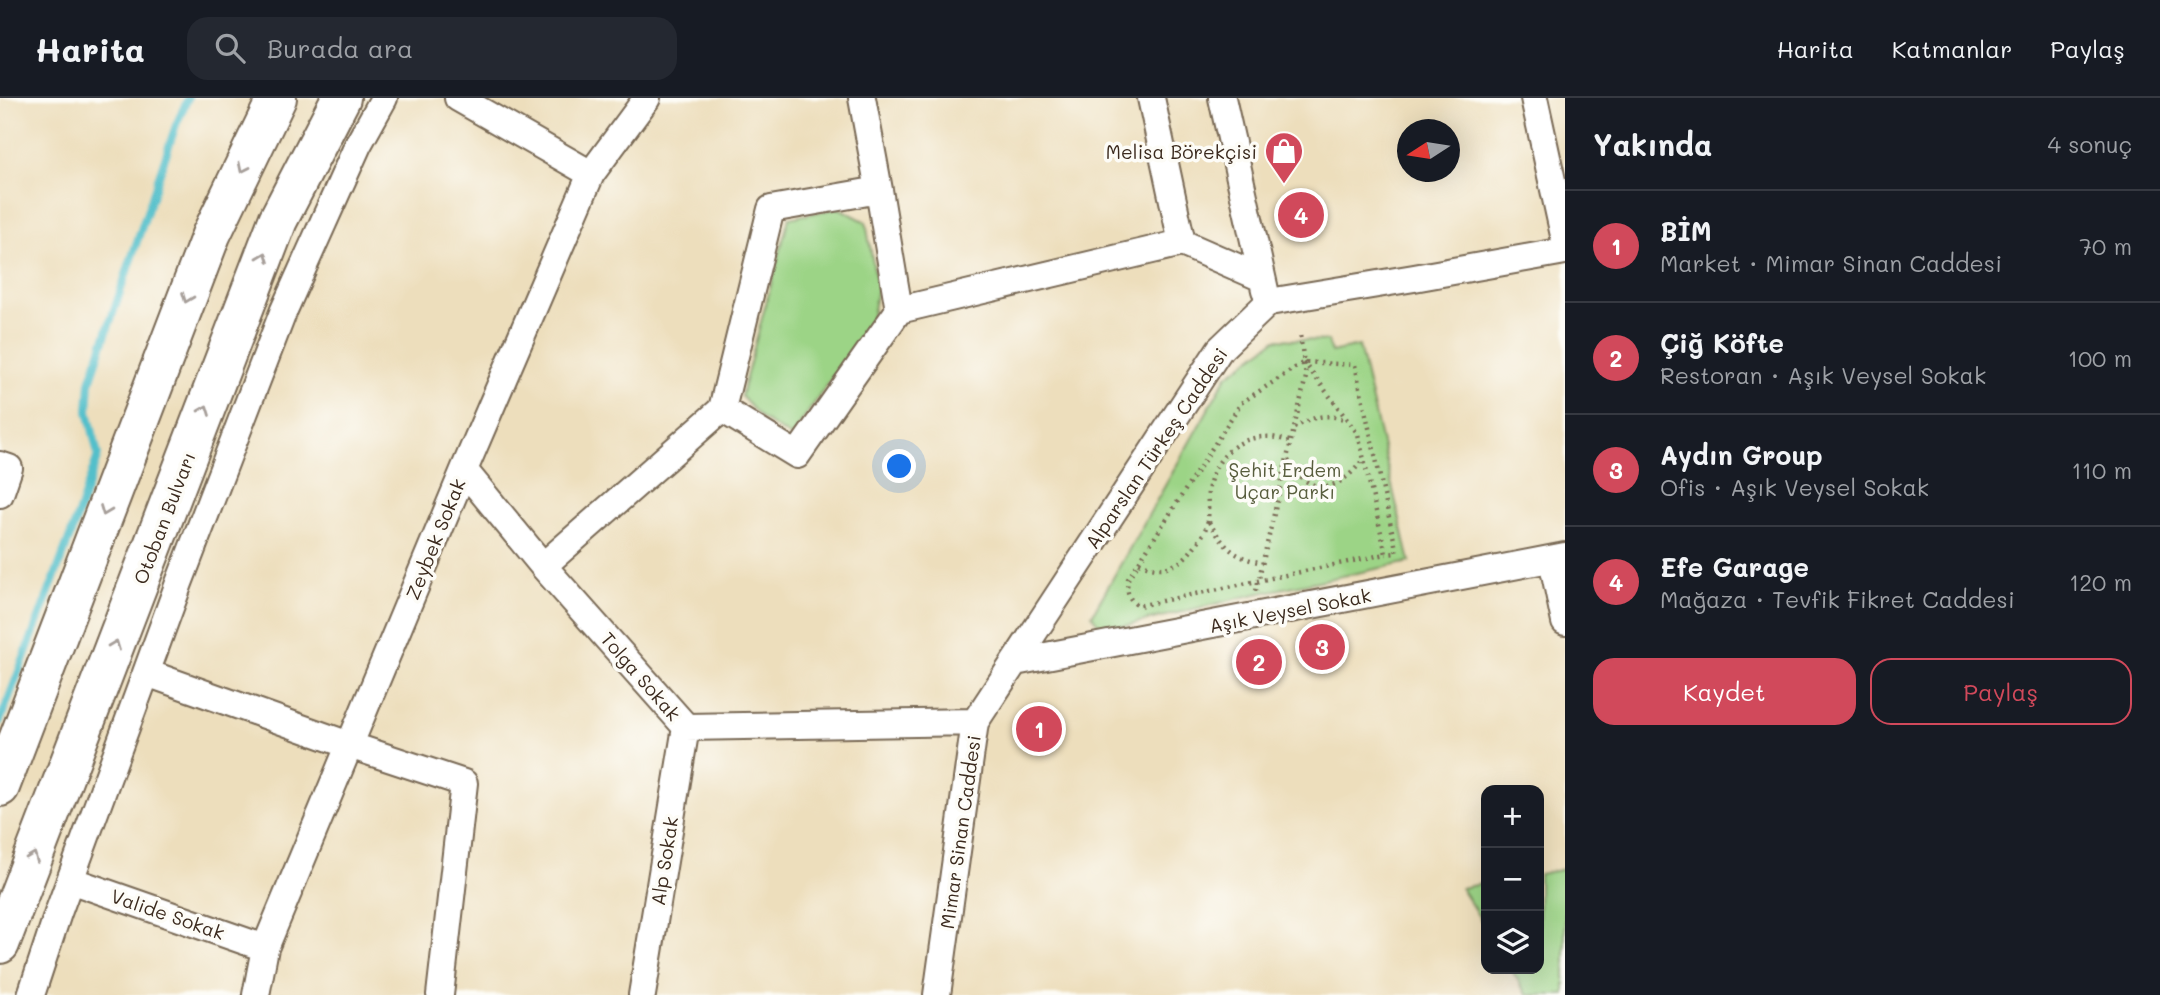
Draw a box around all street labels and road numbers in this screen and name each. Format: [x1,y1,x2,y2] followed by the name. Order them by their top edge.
[1079,343,1233,553] street label: Alparslan Türkeş Caddesi
[127,448,201,588] street label: Otoban Bulvarı
[399,475,471,603] street label: Zeybek Sokak
[1207,582,1373,638] street label: Aşık Veysel Sokak
[596,626,686,726] street label: Tolga Sokak
[934,734,986,930] street label: Mimar Sinan Caddesi
[645,815,683,907] street label: Alp Sokak
[108,883,228,945] street label: Valide Sokak

